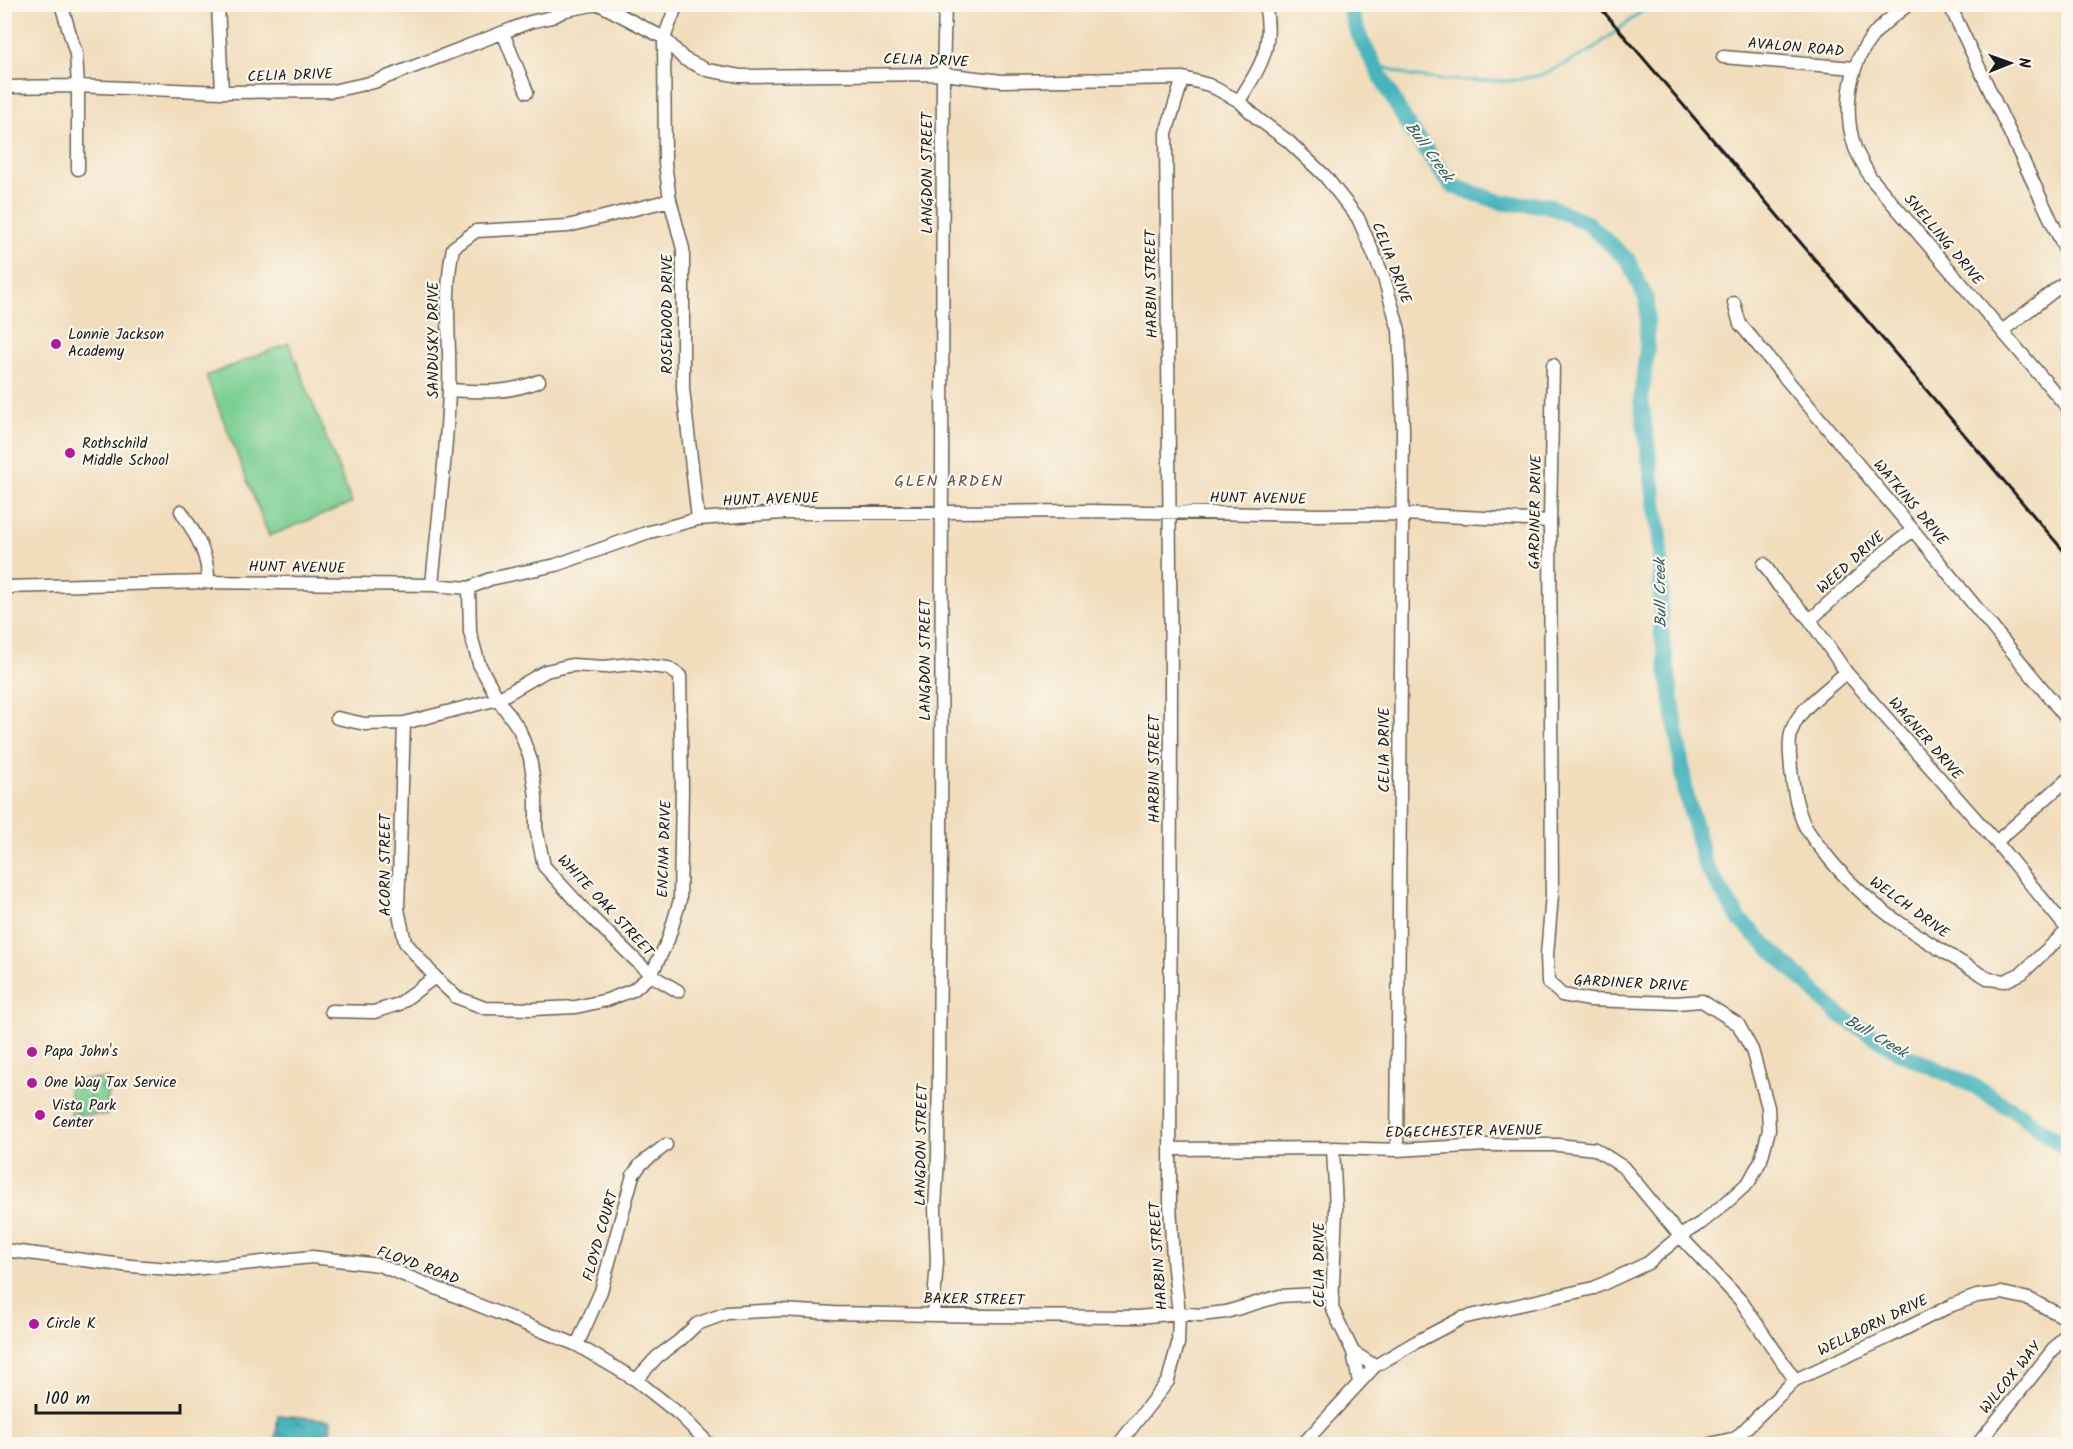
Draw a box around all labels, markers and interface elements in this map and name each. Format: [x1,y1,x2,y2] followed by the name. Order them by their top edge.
[1747,32,1845,64] street label: AVALON ROAD
[1980,33,2040,93] north arrow
[883,48,970,75] street label: CELIA DRIVE
[2011,57,2036,68] text: N
[247,62,334,89] street label: CELIA DRIVE
[916,110,940,234] street label: LANGDON STREET
[1399,117,1461,189] water label: Bull Creek
[1897,189,1989,292] street label: SNELLING DRIVE
[1364,219,1418,308] street label: CELIA DRIVE
[1139,228,1165,339] street label: HARBIN STREET
[656,253,680,374] street label: ROSEWOOD DRIVE
[422,280,446,399] street label: SANDUSKY DRIVE
[68,323,164,364] place label: Lonnie Jackson Academy
[49,337,63,351] marker: Lonnie Jackson Academy
[82,432,169,473] place label: Rothschild Middle School
[63,446,77,460] marker: Rothschild Middle School
[1523,453,1549,570] street label: GARDINER DRIVE
[1867,455,1954,552] street label: WATKINS DRIVE
[894,469,1004,494] district label: GLEN ARDEN
[722,486,821,514] street label: HUNT AVENUE
[1209,486,1308,512] street label: HUNT AVENUE
[1811,525,1891,600] street label: WEED DRIVE
[248,555,347,581] street label: HUNT AVENUE
[1648,556,1674,628] water label: Bull Creek
[914,597,938,721] street label: LANGDON STREET
[1882,692,1969,787] street label: WAGNER DRIVE
[1373,706,1397,793] street label: CELIA DRIVE
[1143,713,1167,823] street label: HARBIN STREET
[651,799,679,898] street label: ENCINA DRIVE
[374,812,398,916] street label: ACORN STREET
[551,849,660,964] street label: WHITE OAK STREET
[1864,871,1955,946] street label: WELCH DRIVE
[1573,969,1690,999] street label: GARDINER DRIVE
[1840,1009,1914,1066] water label: Bull Creek
[44,1040,118,1064] place label: Papa John's
[25,1045,39,1059] marker: Papa John's
[44,1071,177,1095] place label: One Way Tax Service
[25,1076,39,1090] marker: One Way Tax Service
[909,1082,935,1206] street label: LANGDON STREET
[52,1094,117,1135] place label: Vista Park Center
[33,1108,47,1122] marker: Vista Park Center
[1385,1119,1544,1145] street label: EDGECHESTER AVENUE
[577,1186,626,1284] street label: FLOYD COURT
[1143,1199,1175,1311] street label: HARBIN STREET
[1308,1221,1332,1308] street label: CELIA DRIVE
[373,1240,463,1292] street label: FLOYD ROAD
[923,1287,1027,1313] street label: BAKER STREET
[1814,1288,1933,1363] street label: WELLBORN DRIVE
[46,1312,96,1336] place label: Circle K
[27,1317,41,1331] marker: Circle K
[1974,1335,2049,1420] street label: WILCOX WAY
[36,1377,180,1415] scale bar
[45,1385,90,1414] text: 100 m

